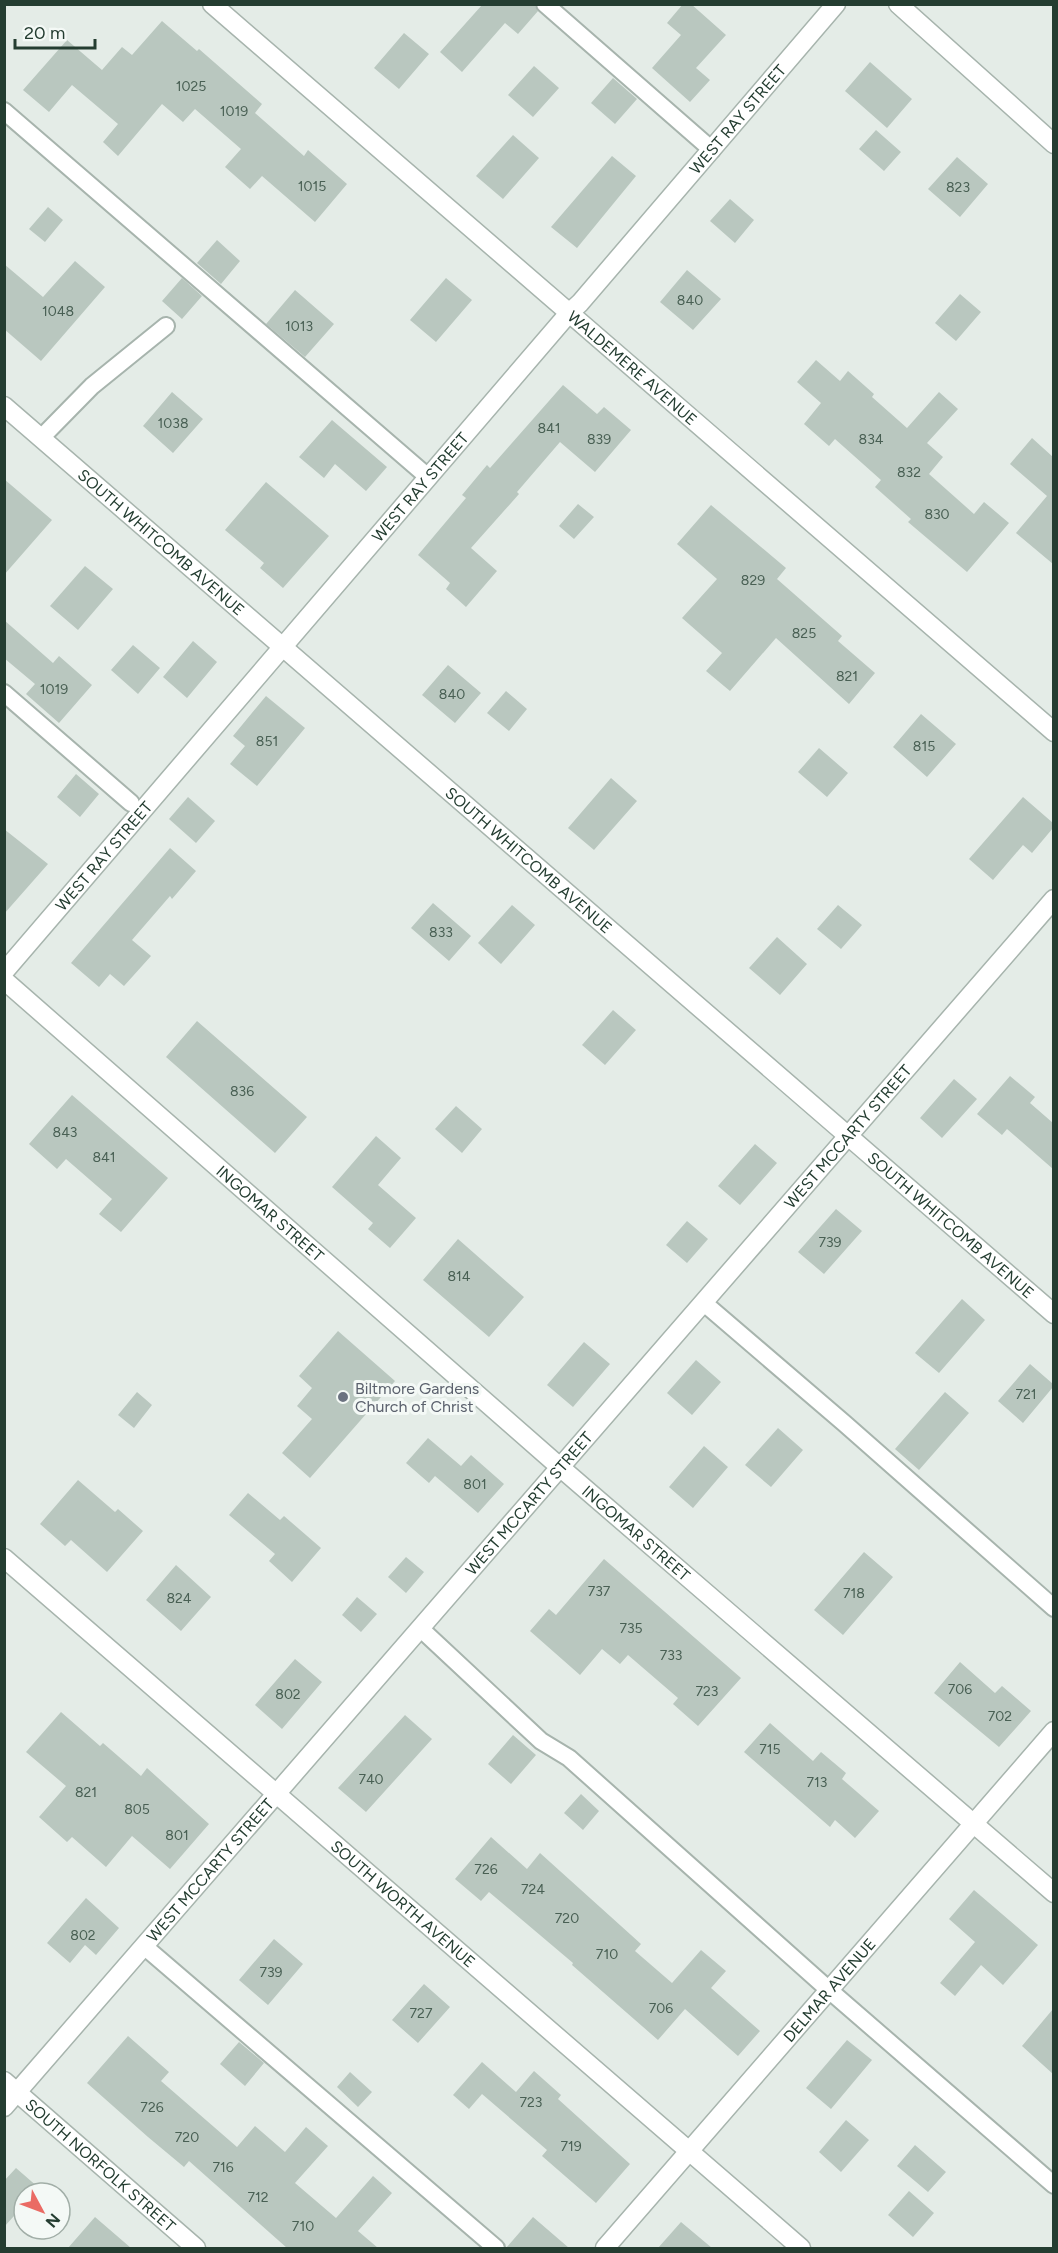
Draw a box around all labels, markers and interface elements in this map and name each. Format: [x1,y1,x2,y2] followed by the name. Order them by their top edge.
[15,12,94,50] scale bar
[24,22,65,44] text: 20 m
[685,60,790,178] street label: WEST RAY STREET
[176,78,206,95] house number: 1025
[220,103,248,120] house number: 1019
[298,178,326,195] house number: 1015
[946,179,970,196] house number: 823
[677,292,703,309] house number: 840
[42,303,74,320] house number: 1048
[564,307,701,429] street label: WALDEMERE AVENUE
[285,318,313,335] house number: 1013
[158,415,188,432] house number: 1038
[537,420,561,437] house number: 841
[368,428,472,546] street label: WEST RAY STREET
[587,431,611,448] house number: 839
[859,431,884,448] house number: 834
[897,464,921,481] house number: 832
[74,465,248,619] street label: SOUTH WHITCOMB AVENUE
[924,506,950,523] house number: 830
[741,572,765,589] house number: 829
[792,625,816,642] house number: 825
[836,668,858,685] house number: 821
[40,681,68,698] house number: 1019
[439,686,465,703] house number: 840
[256,733,278,750] house number: 851
[913,738,935,755] house number: 815
[442,783,616,937] street label: SOUTH WHITCOMB AVENUE
[51,797,156,915] street label: WEST RAY STREET
[429,924,453,941] house number: 833
[780,1061,915,1212] street label: WEST MCCARTY STREET
[230,1083,254,1100] house number: 836
[53,1124,77,1141] house number: 843
[864,1148,1038,1302] street label: SOUTH WHITCOMB AVENUE
[92,1149,116,1166] house number: 841
[213,1161,328,1265] street label: INGOMAR STREET
[818,1234,842,1251] house number: 739
[447,1268,471,1285] house number: 814
[355,1379,479,1416] place label: Biltmore Gardens Church of Christ
[1015,1386,1037,1403] house number: 721
[336,1390,350,1404] marker: Biltmore Gardens Church of Christ
[461,1427,596,1579] street label: WEST MCCARTY STREET
[463,1476,487,1493] house number: 801
[579,1481,694,1585] street label: INGOMAR STREET
[588,1583,611,1600] house number: 737
[843,1585,865,1602] house number: 718
[166,1590,192,1607] house number: 824
[619,1620,643,1637] house number: 735
[660,1647,682,1664] house number: 733
[948,1681,972,1698] house number: 706
[696,1683,718,1700] house number: 723
[275,1686,301,1703] house number: 802
[988,1708,1012,1725] house number: 702
[759,1741,781,1758] house number: 715
[358,1771,384,1788] house number: 740
[807,1774,827,1791] house number: 713
[75,1784,97,1801] house number: 821
[142,1794,278,1946] street label: WEST MCCARTY STREET
[124,1801,150,1818] house number: 805
[165,1827,189,1844] house number: 801
[327,1836,479,1971] street label: SOUTH WORTH AVENUE
[474,1861,498,1878] house number: 726
[521,1881,545,1898] house number: 724
[555,1910,579,1927] house number: 720
[70,1927,96,1944] house number: 802
[779,1934,879,2046] street label: DELMAR AVENUE
[596,1946,618,1963] house number: 710
[259,1964,283,1981] house number: 739
[649,2000,673,2017] house number: 706
[410,2005,433,2022] house number: 727
[520,2094,542,2111] house number: 723
[22,2095,180,2235] street label: SOUTH NORFOLK STREET
[140,2099,164,2116] house number: 726
[175,2129,199,2146] house number: 720
[560,2138,582,2155] house number: 719
[212,2159,234,2176] house number: 716
[12,2181,72,2241] north arrow
[247,2189,269,2206] house number: 712
[292,2218,314,2235] house number: 710

